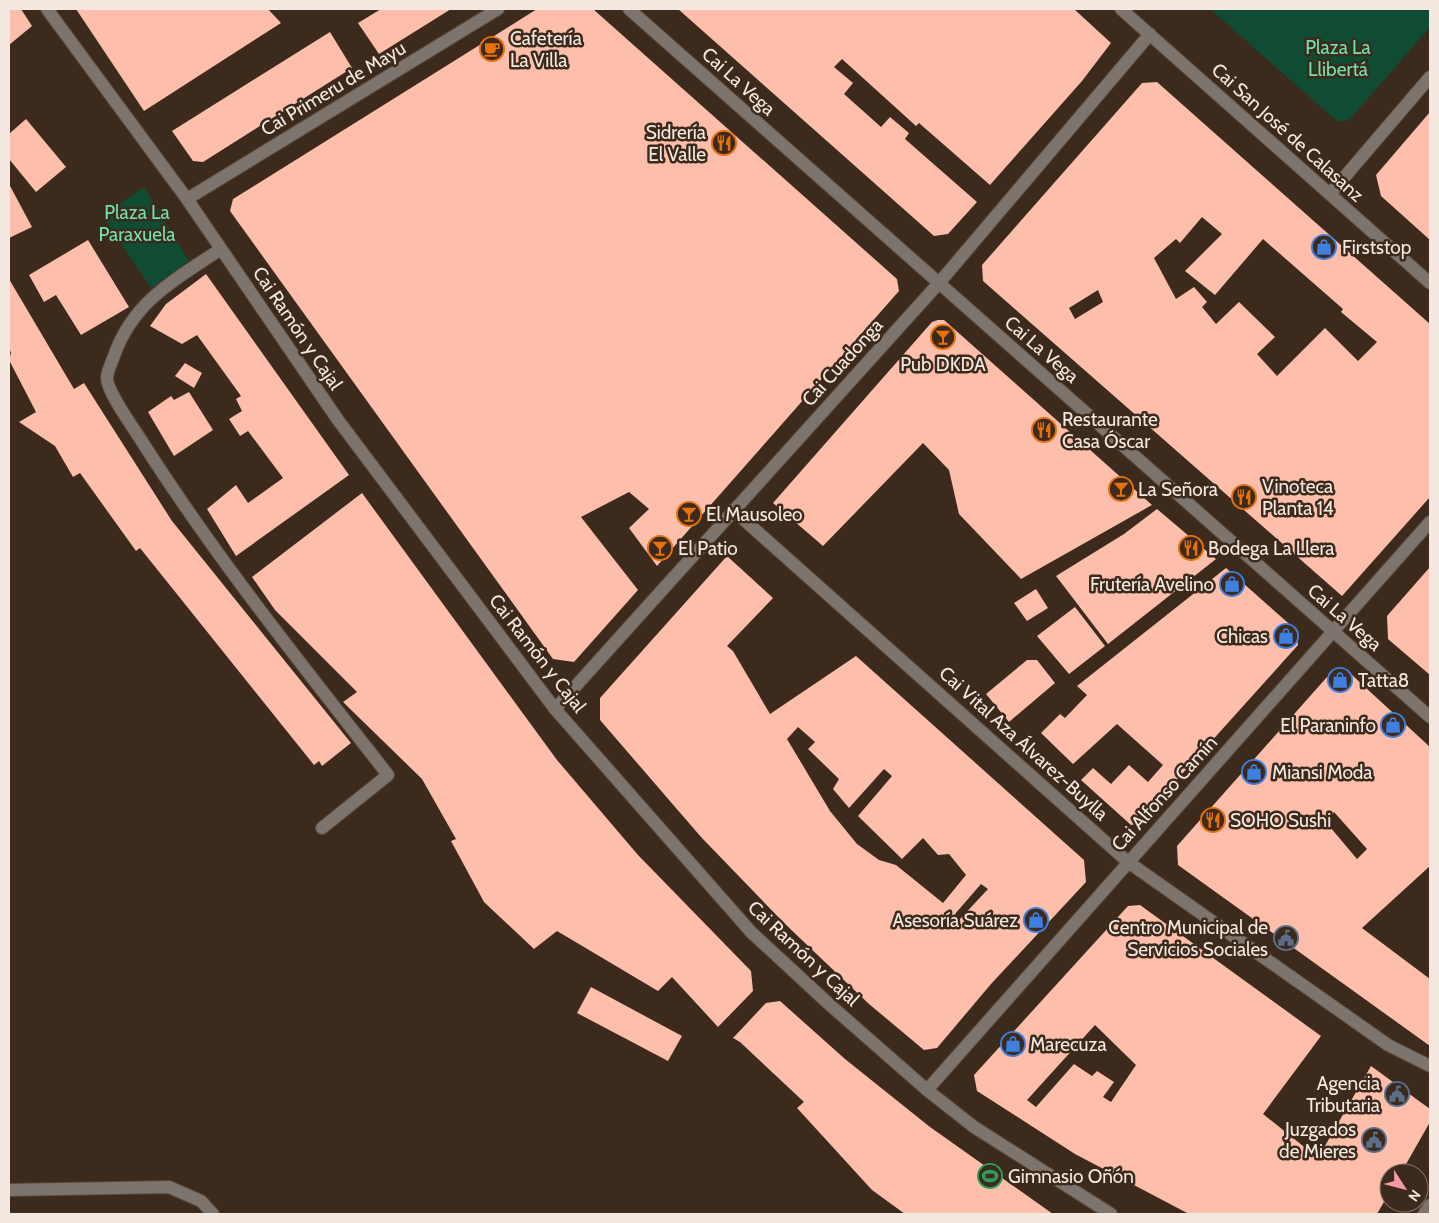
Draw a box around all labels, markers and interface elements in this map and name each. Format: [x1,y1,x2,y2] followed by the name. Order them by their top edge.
[510,27,582,72] place label: Cafetería La Villa
[257,36,410,141] street label: Cai Primeru de Mayu
[479,36,505,62] cafe icon: Cafetería La Villa
[1305,36,1371,81] park label: Plaza La Llibertá
[697,42,780,120] street label: Cai La Vega
[1207,58,1368,207] street label: Cai San José de Calasanz
[646,121,706,166] place label: Sidrería El Valle
[711,130,737,156] restaurant icon: Sidrería El Valle
[98,201,176,246] park label: Plaza La Paraxuela
[1311,234,1337,260] shop icon: Firststop
[1342,236,1411,259] place label: Firststop
[248,262,348,395] street label: Cai Ramón y Cajal
[1000,311,1083,388] street label: Cai La Vega
[797,314,888,411] street label: Cai Cuadonga
[930,324,956,350] bar icon: Pub DKDA
[900,353,986,376] place label: Pub DKDA
[1062,408,1158,453] place label: Restaurante Casa Óscar
[1031,417,1057,443] restaurant icon: Restaurante Casa Óscar
[1262,475,1334,520] place label: Vinoteca Planta 14
[1108,476,1134,502] bar icon: La Señora
[1138,478,1218,501] place label: La Señora
[1231,484,1257,510] restaurant icon: Vinoteca Planta 14
[676,501,702,527] bar icon: El Mausoleo
[706,503,803,526] place label: El Mausoleo
[647,535,673,561] bar icon: El Patio
[1178,535,1204,561] restaurant icon: Bodega La Llera
[678,537,738,560] place label: El Patio
[1208,537,1334,560] place label: Bodega La Llera
[1219,571,1245,597] shop icon: Frutería Avelino
[1090,573,1214,596] place label: Frutería Avelino
[1303,579,1386,656] street label: Cai La Vega
[484,590,591,718] street label: Cai Ramón y Cajal
[1273,623,1299,649] shop icon: Chicas
[1216,625,1268,648] place label: Chicas
[934,661,1114,825] street label: Cai Vital Aza Álvarez-Buylla
[1327,667,1353,693] shop icon: Tatta8
[1358,669,1409,692] place label: Tatta8
[1380,712,1406,738] shop icon: El Paraninfo
[1280,714,1376,737] place label: El Paraninfo
[1107,731,1222,856] street label: Cai Alfonso Camín
[1241,759,1267,785] shop icon: Miansi Moda
[1272,761,1373,784] place label: Miansi Moda
[1200,807,1226,833] restaurant icon: SOHO Sushi
[1230,809,1331,832] place label: SOHO Sushi
[743,896,865,1011] street label: Cai Ramón y Cajal
[1023,907,1049,933] shop icon: Asesoría Suárez
[892,909,1018,932] place label: Asesoría Suárez
[1108,916,1268,961] place label: Centro Municipal de Servicios Sociales
[1273,925,1299,951] public building icon: Centro Municipal de Servicios Sociales
[1000,1031,1026,1057] shop icon: Marecuza
[1030,1033,1107,1056] place label: Marecuza
[1306,1072,1380,1117] place label: Agencia Tributaria
[1384,1081,1410,1107] public building icon: Agencia Tributaria
[1279,1118,1356,1163] place label: Juzgados de Mieres
[1361,1127,1387,1153] public building icon: Juzgados de Mieres
[977,1163,1003,1189] sports icon: Gimnasio Oñón
[1379,1163,1429,1213] north arrow
[1008,1165,1134,1188] place label: Gimnasio Oñón
[1404,1186,1425,1205] text: N

